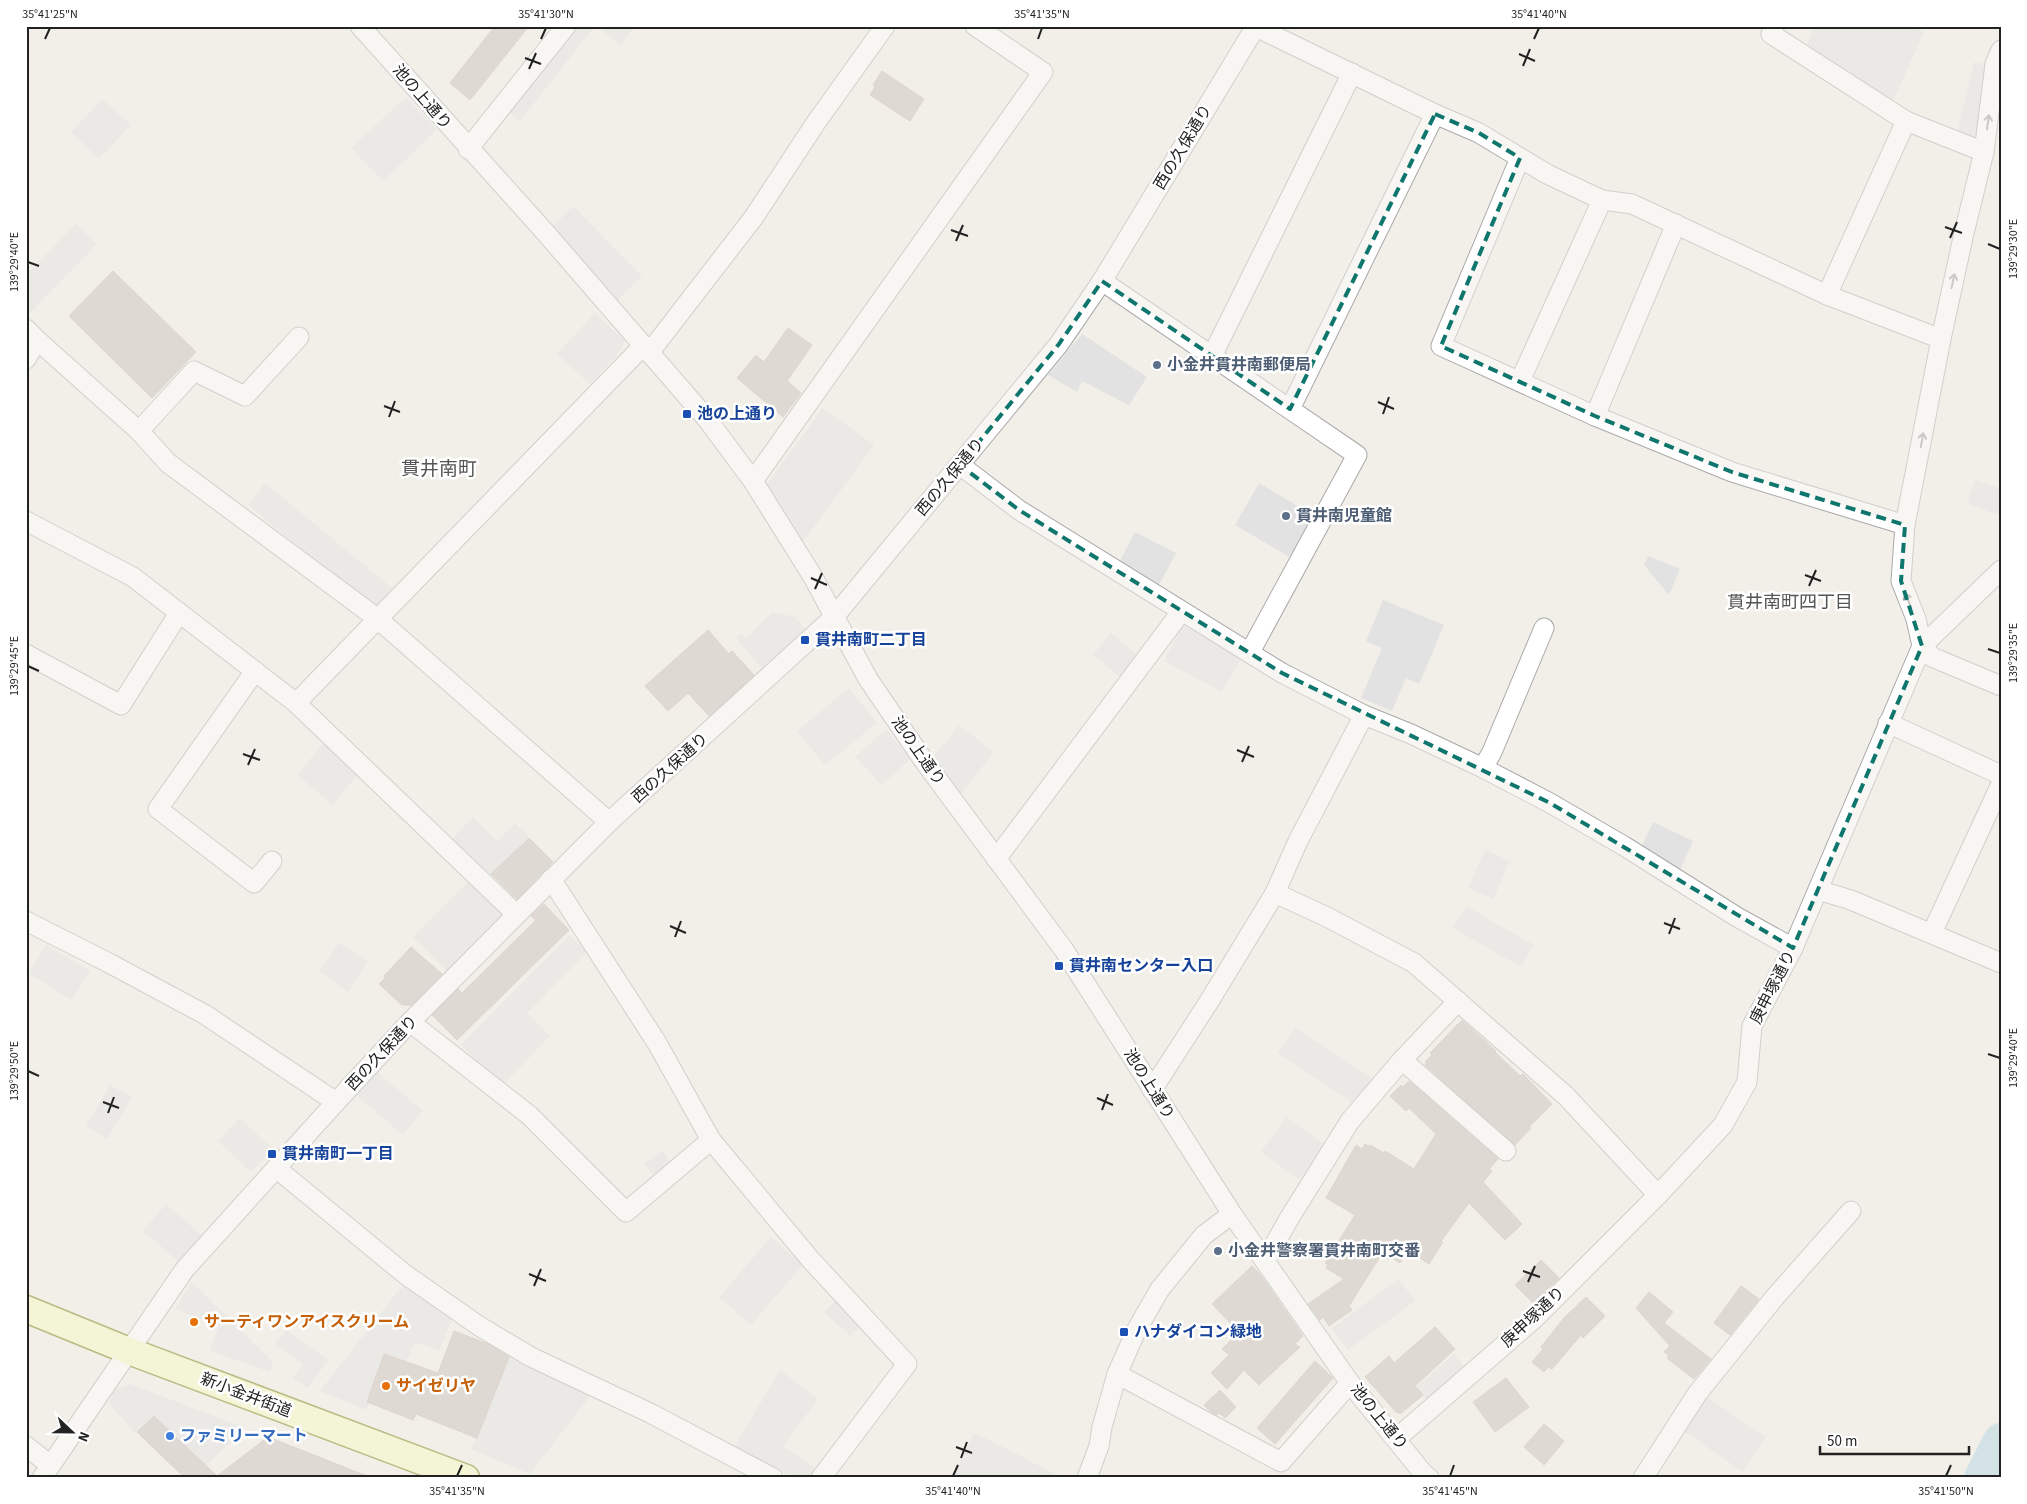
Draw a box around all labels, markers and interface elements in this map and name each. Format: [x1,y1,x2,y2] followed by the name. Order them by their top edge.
[22,6,78,23] text: 35°41'25"N
[518,6,574,23] text: 35°41'30"N
[1014,6,1070,23] text: 35°41'35"N
[1511,6,1567,23] text: 35°41'40"N
[387,60,457,134] street label: 池の上通り
[1149,100,1217,194] street label: 西の久保通り
[1983,115,1993,131] one-way arrow
[2005,219,2022,279] text: 139°29'30"E
[6,232,23,292] text: 139°29'40"E
[1949,273,1959,289] one-way arrow
[1167,354,1311,376] place label: 小金井貫井南郵便局
[1151,359,1163,371] marker: 小金井貫井南郵便局
[697,403,777,425] place label: 池の上通り
[681,408,693,420] marker: 池の上通り
[911,433,989,521] street label: 西の久保通り
[1918,433,1928,449] one-way arrow
[401,456,477,483] district label: 貫井南町
[1296,505,1392,527] place label: 貫井南児童館
[1280,510,1292,522] marker: 貫井南児童館
[1727,590,1853,615] district label: 貫井南町四丁目
[1903,592,1912,608] one-way arrow
[2005,623,2022,683] text: 139°29'35"E
[815,629,927,651] place label: 貫井南町二丁目
[799,634,811,646] marker: 貫井南町二丁目
[6,636,23,696] text: 139°29'45"E
[886,712,950,790] street label: 池の上通り
[627,728,713,808] street label: 西の久保通り
[1745,946,1801,1028] street label: 庚申塚通り
[1069,955,1213,977] place label: 貫井南センター入口
[1053,960,1065,972] marker: 貫井南センター入口
[341,1010,423,1096] street label: 西の久保通り
[2005,1028,2022,1088] text: 139°29'40"E
[6,1041,23,1101] text: 139°29'50"E
[1118,1044,1180,1124] street label: 池の上通り
[282,1143,394,1165] place label: 貫井南町一丁目
[266,1148,278,1160] marker: 貫井南町一丁目
[1228,1240,1420,1262] place label: 小金井警察署貫井南町交番
[1212,1245,1224,1257] marker: 小金井警察署貫井南町交番
[1496,1282,1570,1352] street label: 庚申塚通り
[204,1311,409,1333] place label: サーティワンアイスクリーム
[188,1316,200,1328] marker: サーティワンアイスクリーム
[1134,1321,1262,1343] place label: ハナダイコン緑地
[1118,1326,1130,1338] marker: ハナダイコン緑地
[197,1368,295,1422] street label: 新小金井街道
[396,1375,476,1397] place label: サイゼリヤ
[1345,1379,1413,1455] street label: 池の上通り
[380,1380,392,1392] marker: サイゼリヤ
[48,1406,98,1456] north arrow
[1820,1424,1968,1456] scale bar
[180,1425,308,1447] place label: ファミリーマート
[72,1428,94,1445] text: N
[164,1430,176,1442] marker: ファミリーマート
[1827,1431,1857,1452] text: 50 m
[429,1483,485,1500] text: 35°41'35"N
[925,1483,981,1500] text: 35°41'40"N
[1422,1483,1478,1500] text: 35°41'45"N
[1918,1483,1974,1500] text: 35°41'50"N

